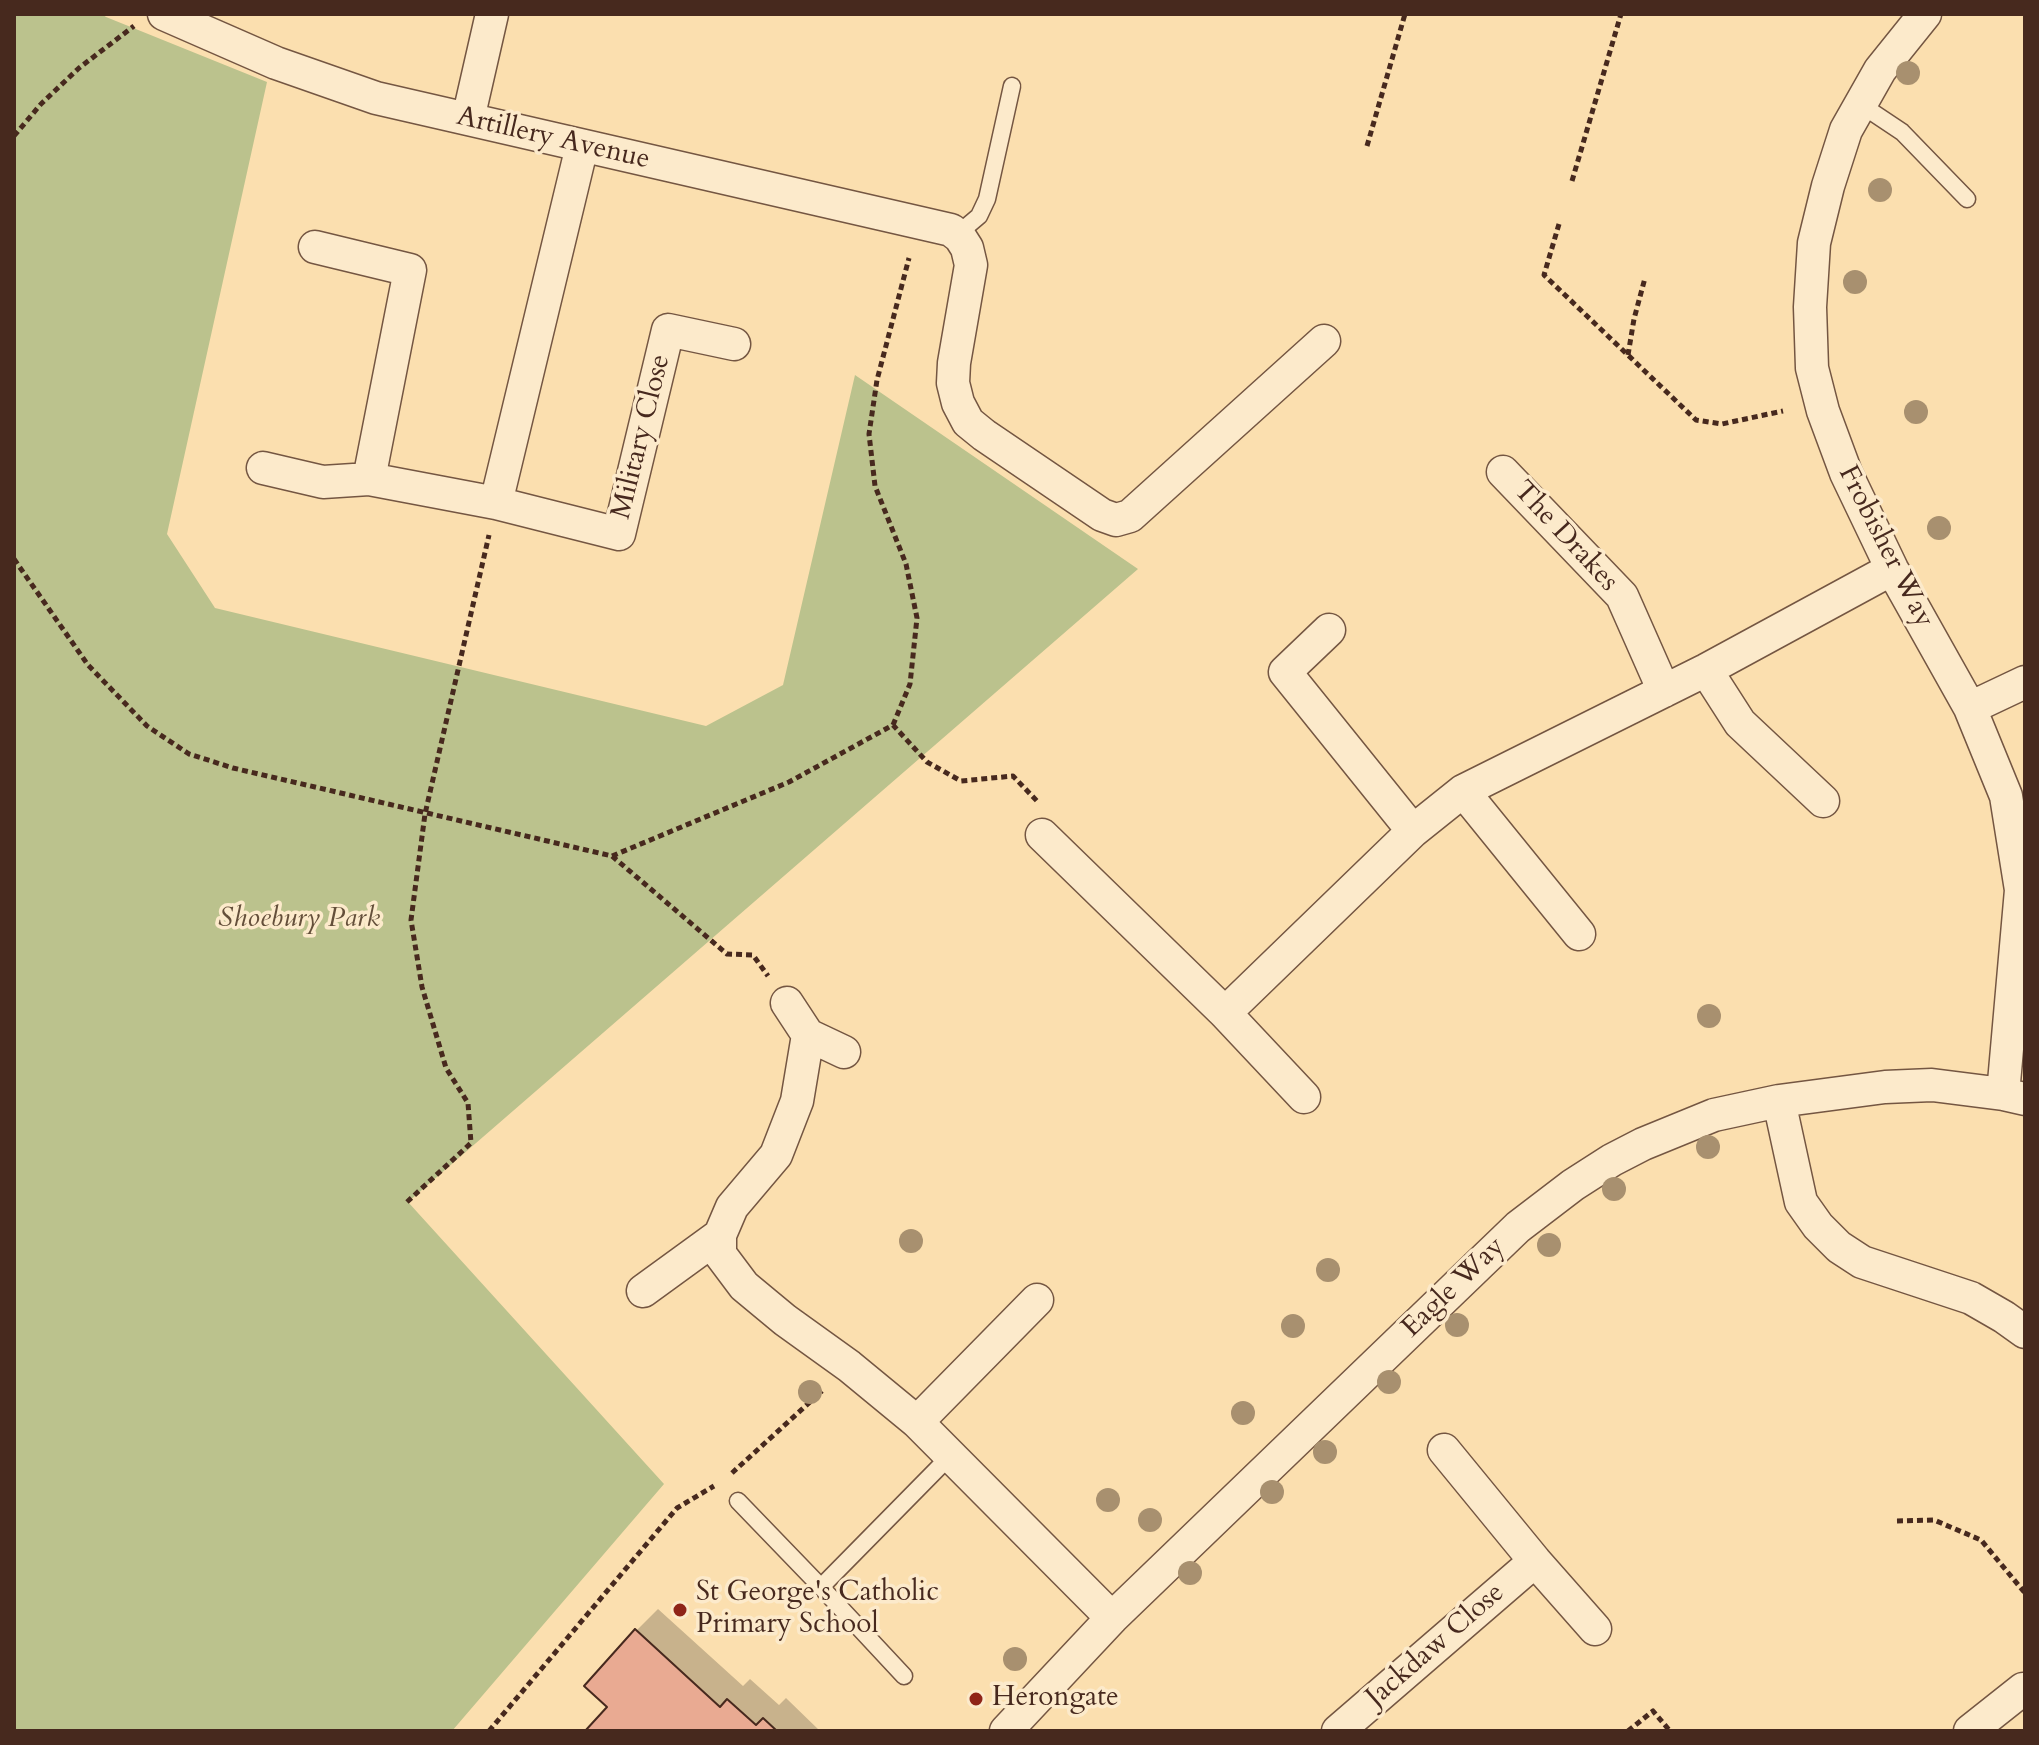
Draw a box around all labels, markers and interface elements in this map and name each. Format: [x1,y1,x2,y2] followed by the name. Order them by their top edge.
[453,100,653,178] street label: Artillery Avenue
[605,351,679,523] street label: Military Close
[1830,460,1940,634] street label: Frobisher Way
[1506,475,1624,599] street label: The Drakes
[218,903,380,937] park label: Shoebury Park
[1395,1231,1513,1345] street label: Eagle Way
[696,1577,939,1643] place label: St George's Catholic Primary School
[1360,1577,1512,1715] street label: Jackdaw Close
[671,1601,689,1619] marker: St George's Catholic Primary School
[992,1682,1119,1716] place label: Herongate
[967,1690,985,1708] marker: Herongate

